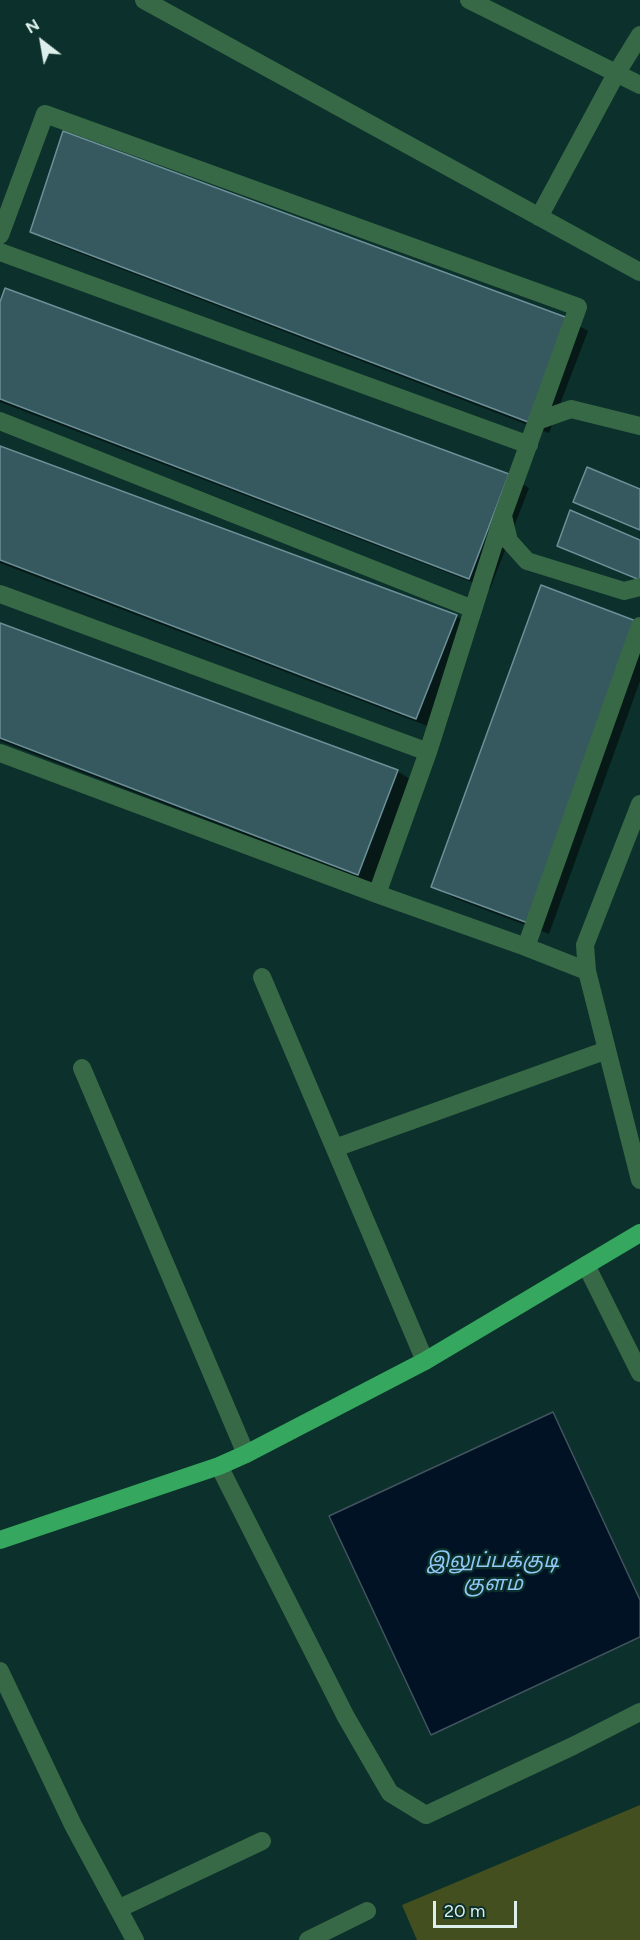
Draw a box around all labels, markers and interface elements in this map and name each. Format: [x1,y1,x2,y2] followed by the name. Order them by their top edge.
[12,12,72,72] north arrow
[22,15,43,37] text: N
[427,1549,559,1596] water label: இலுப்பக்குடி குளம்
[436,1889,520,1927] scale bar
[444,1900,485,1922] text: 20 m

